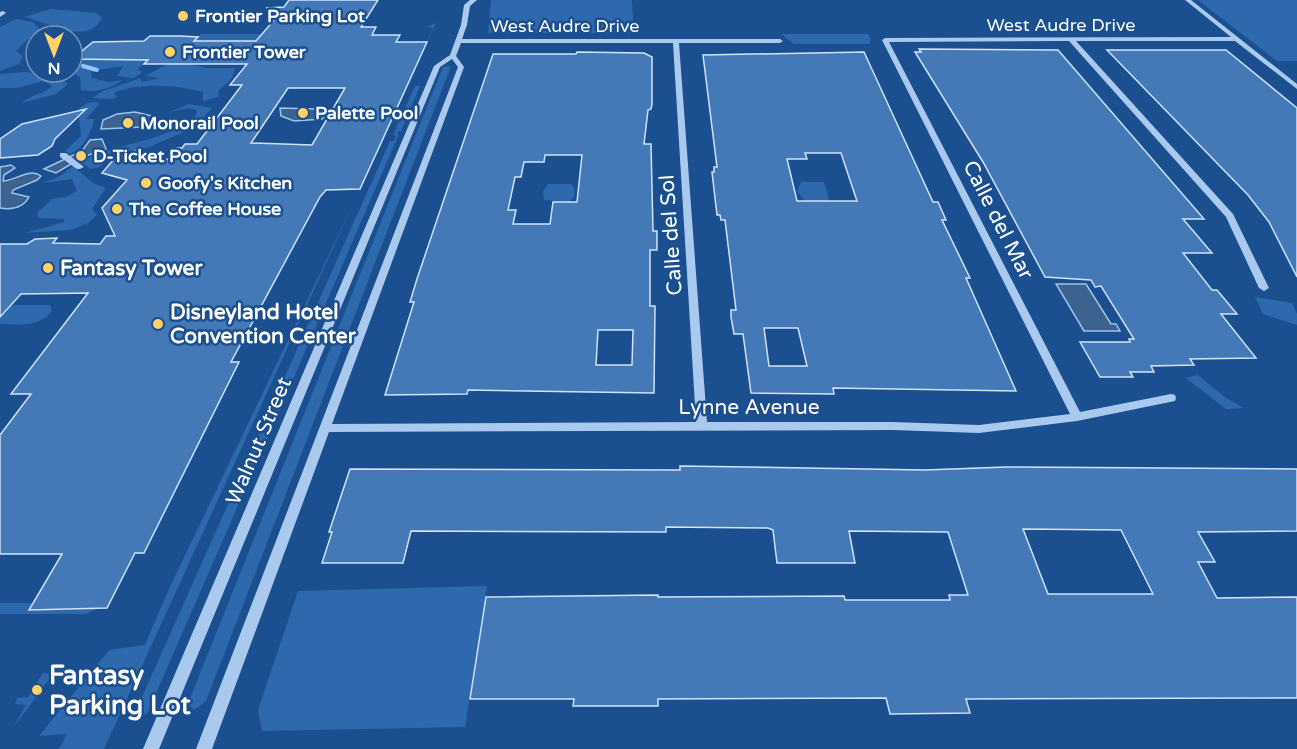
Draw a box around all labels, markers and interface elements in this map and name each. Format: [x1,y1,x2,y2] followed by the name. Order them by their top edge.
[195,5,365,27] place label: Frontier Parking Lot
[176,9,190,23] marker: Frontier Parking Lot
[986,14,1136,36] street label: West Audre Drive
[490,15,640,37] street label: West Audre Drive
[24,24,84,84] north arrow
[182,41,307,63] place label: Frontier Tower
[163,45,177,59] marker: Frontier Tower
[48,58,60,78] text: N
[315,102,418,124] place label: Palette Pool
[296,106,310,120] marker: Palette Pool
[140,112,259,134] place label: Monorail Pool
[121,116,135,130] marker: Monorail Pool
[93,145,207,167] place label: D-Ticket Pool
[74,149,88,163] marker: D-Ticket Pool
[957,156,1039,284] street label: Calle del Mar
[158,172,292,194] place label: Goofy's Kitchen
[654,174,688,296] street label: Calle del Sol
[139,176,153,190] marker: Goofy's Kitchen
[128,198,281,220] place label: The Coffee House
[110,202,124,216] marker: The Coffee House
[60,256,204,281] place label: Fantasy Tower
[41,261,55,275] marker: Fantasy Tower
[170,300,357,349] place label: Disneyland Hotel Convention Center
[151,317,165,331] marker: Disneyland Hotel Convention Center
[221,373,297,509] street label: Walnut Street
[678,395,820,420] street label: Lynne Avenue
[49,660,191,721] place label: Fantasy Parking Lot
[30,683,44,697] marker: Fantasy Parking Lot

